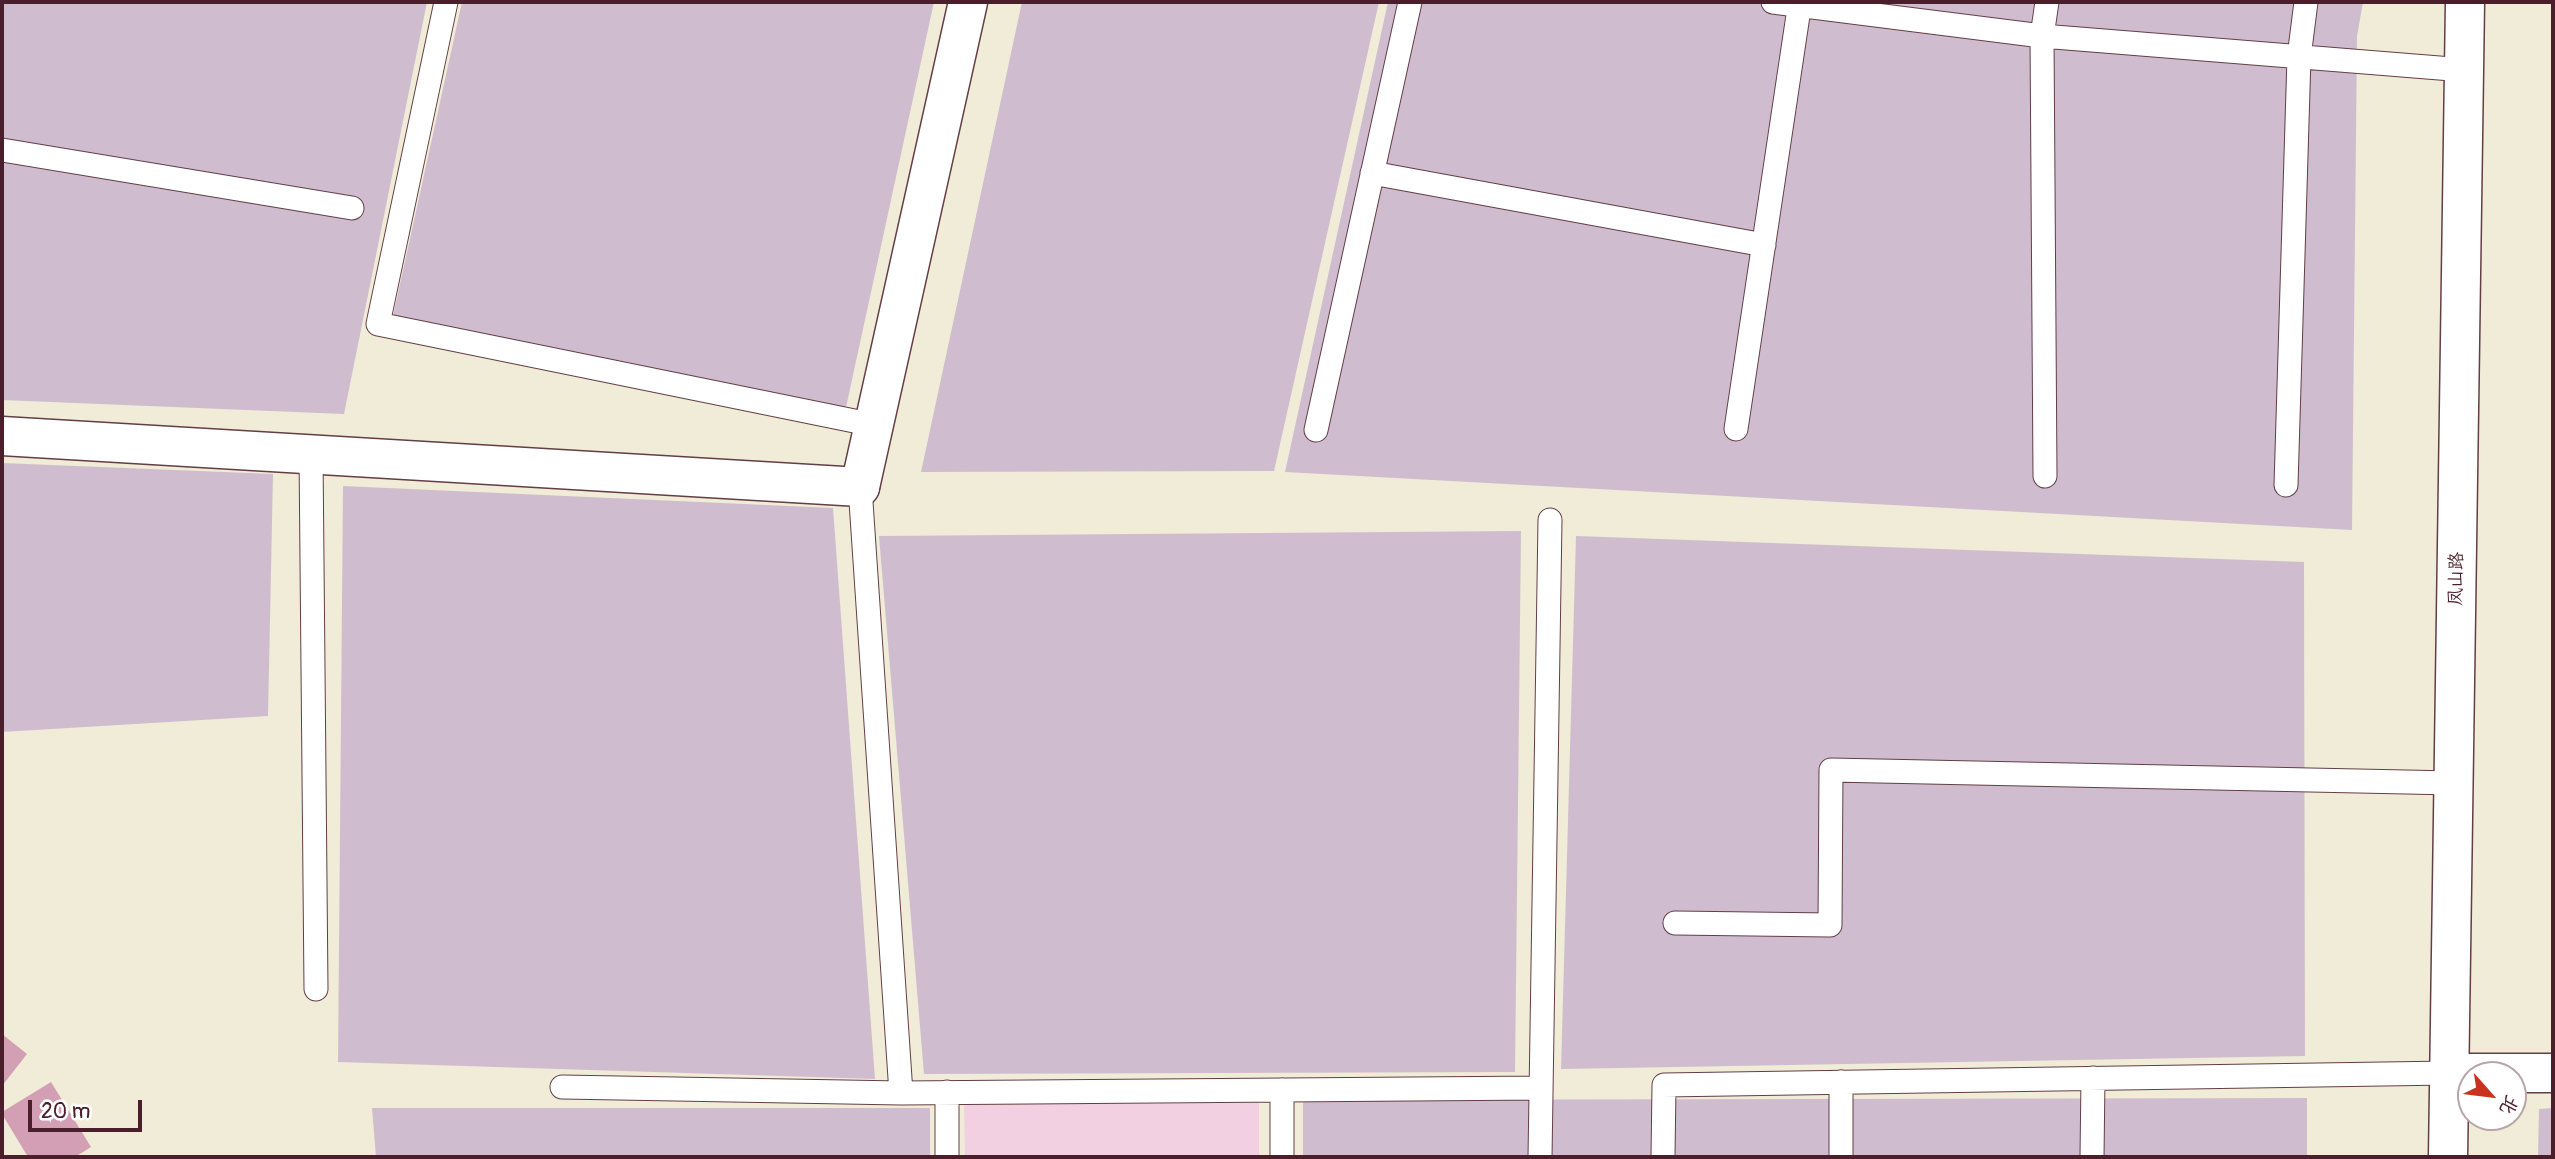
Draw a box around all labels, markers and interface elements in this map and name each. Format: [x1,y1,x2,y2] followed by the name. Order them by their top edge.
[2446,552,2468,606] street label: 凤山路
[2457,1061,2527,1131] north arrow
[32,1086,145,1130] scale bar
[2494,1091,2524,1119] text: 北
[41,1098,90,1125] text: 20 m

